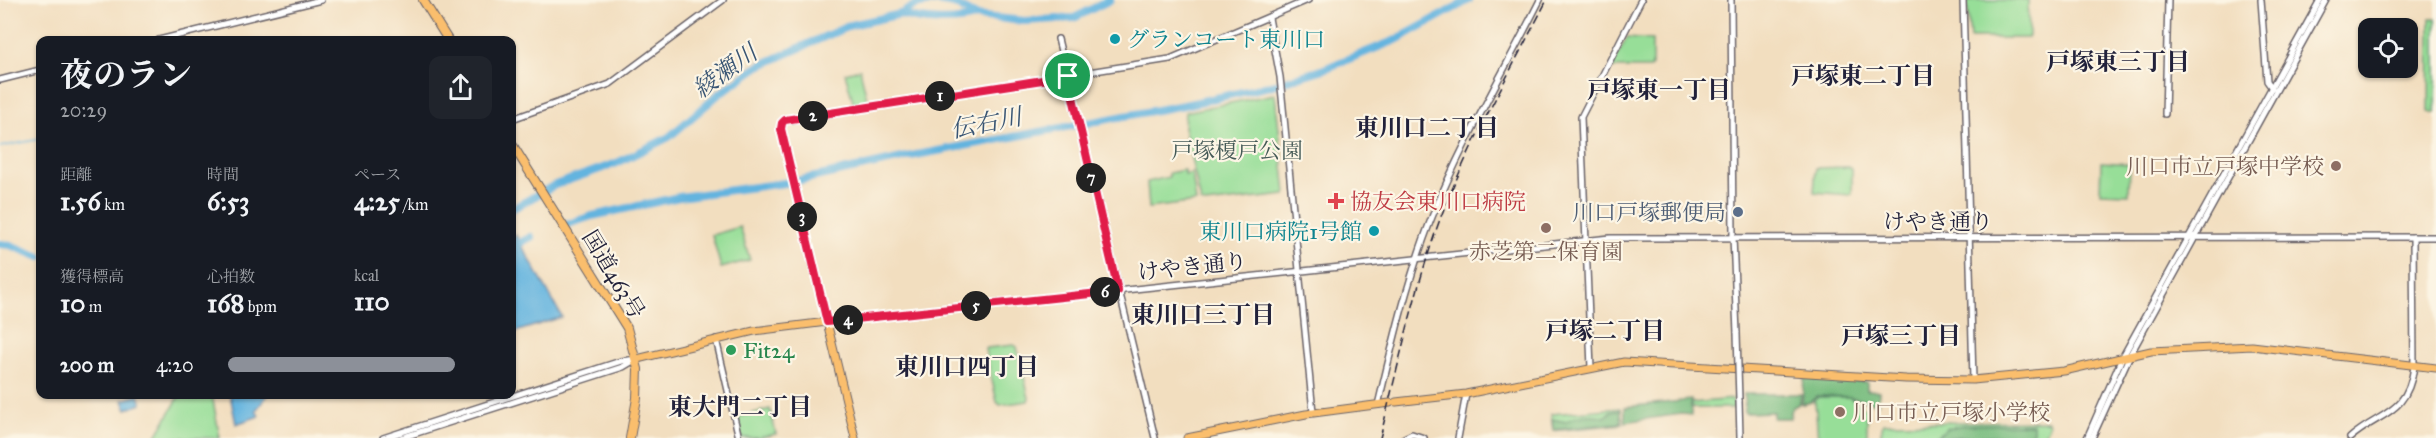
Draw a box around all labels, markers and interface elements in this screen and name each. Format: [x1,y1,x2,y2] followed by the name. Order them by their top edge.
[2358,18,2418,78] map controls
[2358,18,2418,78] button: locate
[1127,26,1325,53] place label: グランコート東川口
[1108,32,1122,46] marker: グランコート東川口
[687,36,765,104] water label: 綾瀬川
[2046,47,2190,77] district label: 戸塚東三丁目
[1042,50,1093,101] pin
[60,55,192,95] text: 夜のラン
[429,56,492,119] button: share
[1051,59,1084,92] icon: arrive
[1791,61,1935,91] district label: 戸塚東二丁目
[1587,75,1731,105] district label: 戸塚東一丁目
[925,81,955,111] pin: 1
[937,86,943,105] text: 1
[60,98,107,122] text: 20:29
[798,101,828,131] pin: 2
[948,101,1027,145] water label: 伝右川
[809,106,817,125] text: 2
[1355,113,1499,143] district label: 東川口二丁目
[1171,137,1303,164] park label: 戸塚榎戸公園
[2126,153,2324,180] place label: 川口市立戸塚中学校
[2329,159,2343,173] marker: 川口市立戸塚中学校
[1076,163,1106,193] pin: 7
[60,165,92,184] text: 距離
[207,165,239,184] text: 時間
[354,165,401,184] text: ペース
[1087,168,1095,187] text: 7
[60,185,101,217] text: 1.56
[207,185,249,217] text: 6:53
[354,185,400,217] text: 4:25
[1350,188,1526,215] place label: 協友会東川口病院
[1327,192,1345,210] marker: 協友会東川口病院
[101,195,125,214] text: km
[400,195,428,214] text: /km
[1572,199,1726,226] place label: 川口戸塚郵便局
[787,202,817,232] pin: 3
[1731,205,1745,219] marker: 川口戸塚郵便局
[799,207,805,226] text: 3
[1883,208,1993,235] street label: けやき通り
[1199,218,1362,245] place label: 東川口病院1号館
[1539,221,1553,235] marker: 赤芝第二保育園
[1367,224,1381,238] marker: 東川口病院1号館
[577,225,650,323] street label: 国道463号
[1469,238,1623,265] place label: 赤芝第二保育園
[1136,247,1248,286] street label: けやき通り
[354,266,379,285] text: kcal
[60,267,124,286] text: 獲得標高
[207,267,255,286] text: 心拍数
[1090,277,1120,307] pin: 6
[1101,282,1109,301] text: 6
[354,285,390,317] text: 110
[60,287,85,319] text: 10
[207,287,244,319] text: 168
[961,291,991,321] pin: 5
[972,296,980,315] text: 5
[85,297,102,316] text: m
[244,297,277,316] text: bpm
[1131,300,1275,330] district label: 東川口三丁目
[833,305,863,335] pin: 4
[844,310,852,329] text: 4
[1545,316,1665,346] district label: 戸塚二丁目
[1841,321,1961,351] district label: 戸塚三丁目
[743,337,795,364] place label: Fit24
[724,343,738,357] marker: Fit24
[895,352,1039,382] district label: 東川口四丁目
[60,353,114,377] text: 200 m
[156,353,194,377] text: 4:20
[668,392,812,422] district label: 東大門二丁目
[1852,399,2050,426] place label: 川口市立戸塚小学校
[1833,405,1847,419] marker: 川口市立戸塚小学校

